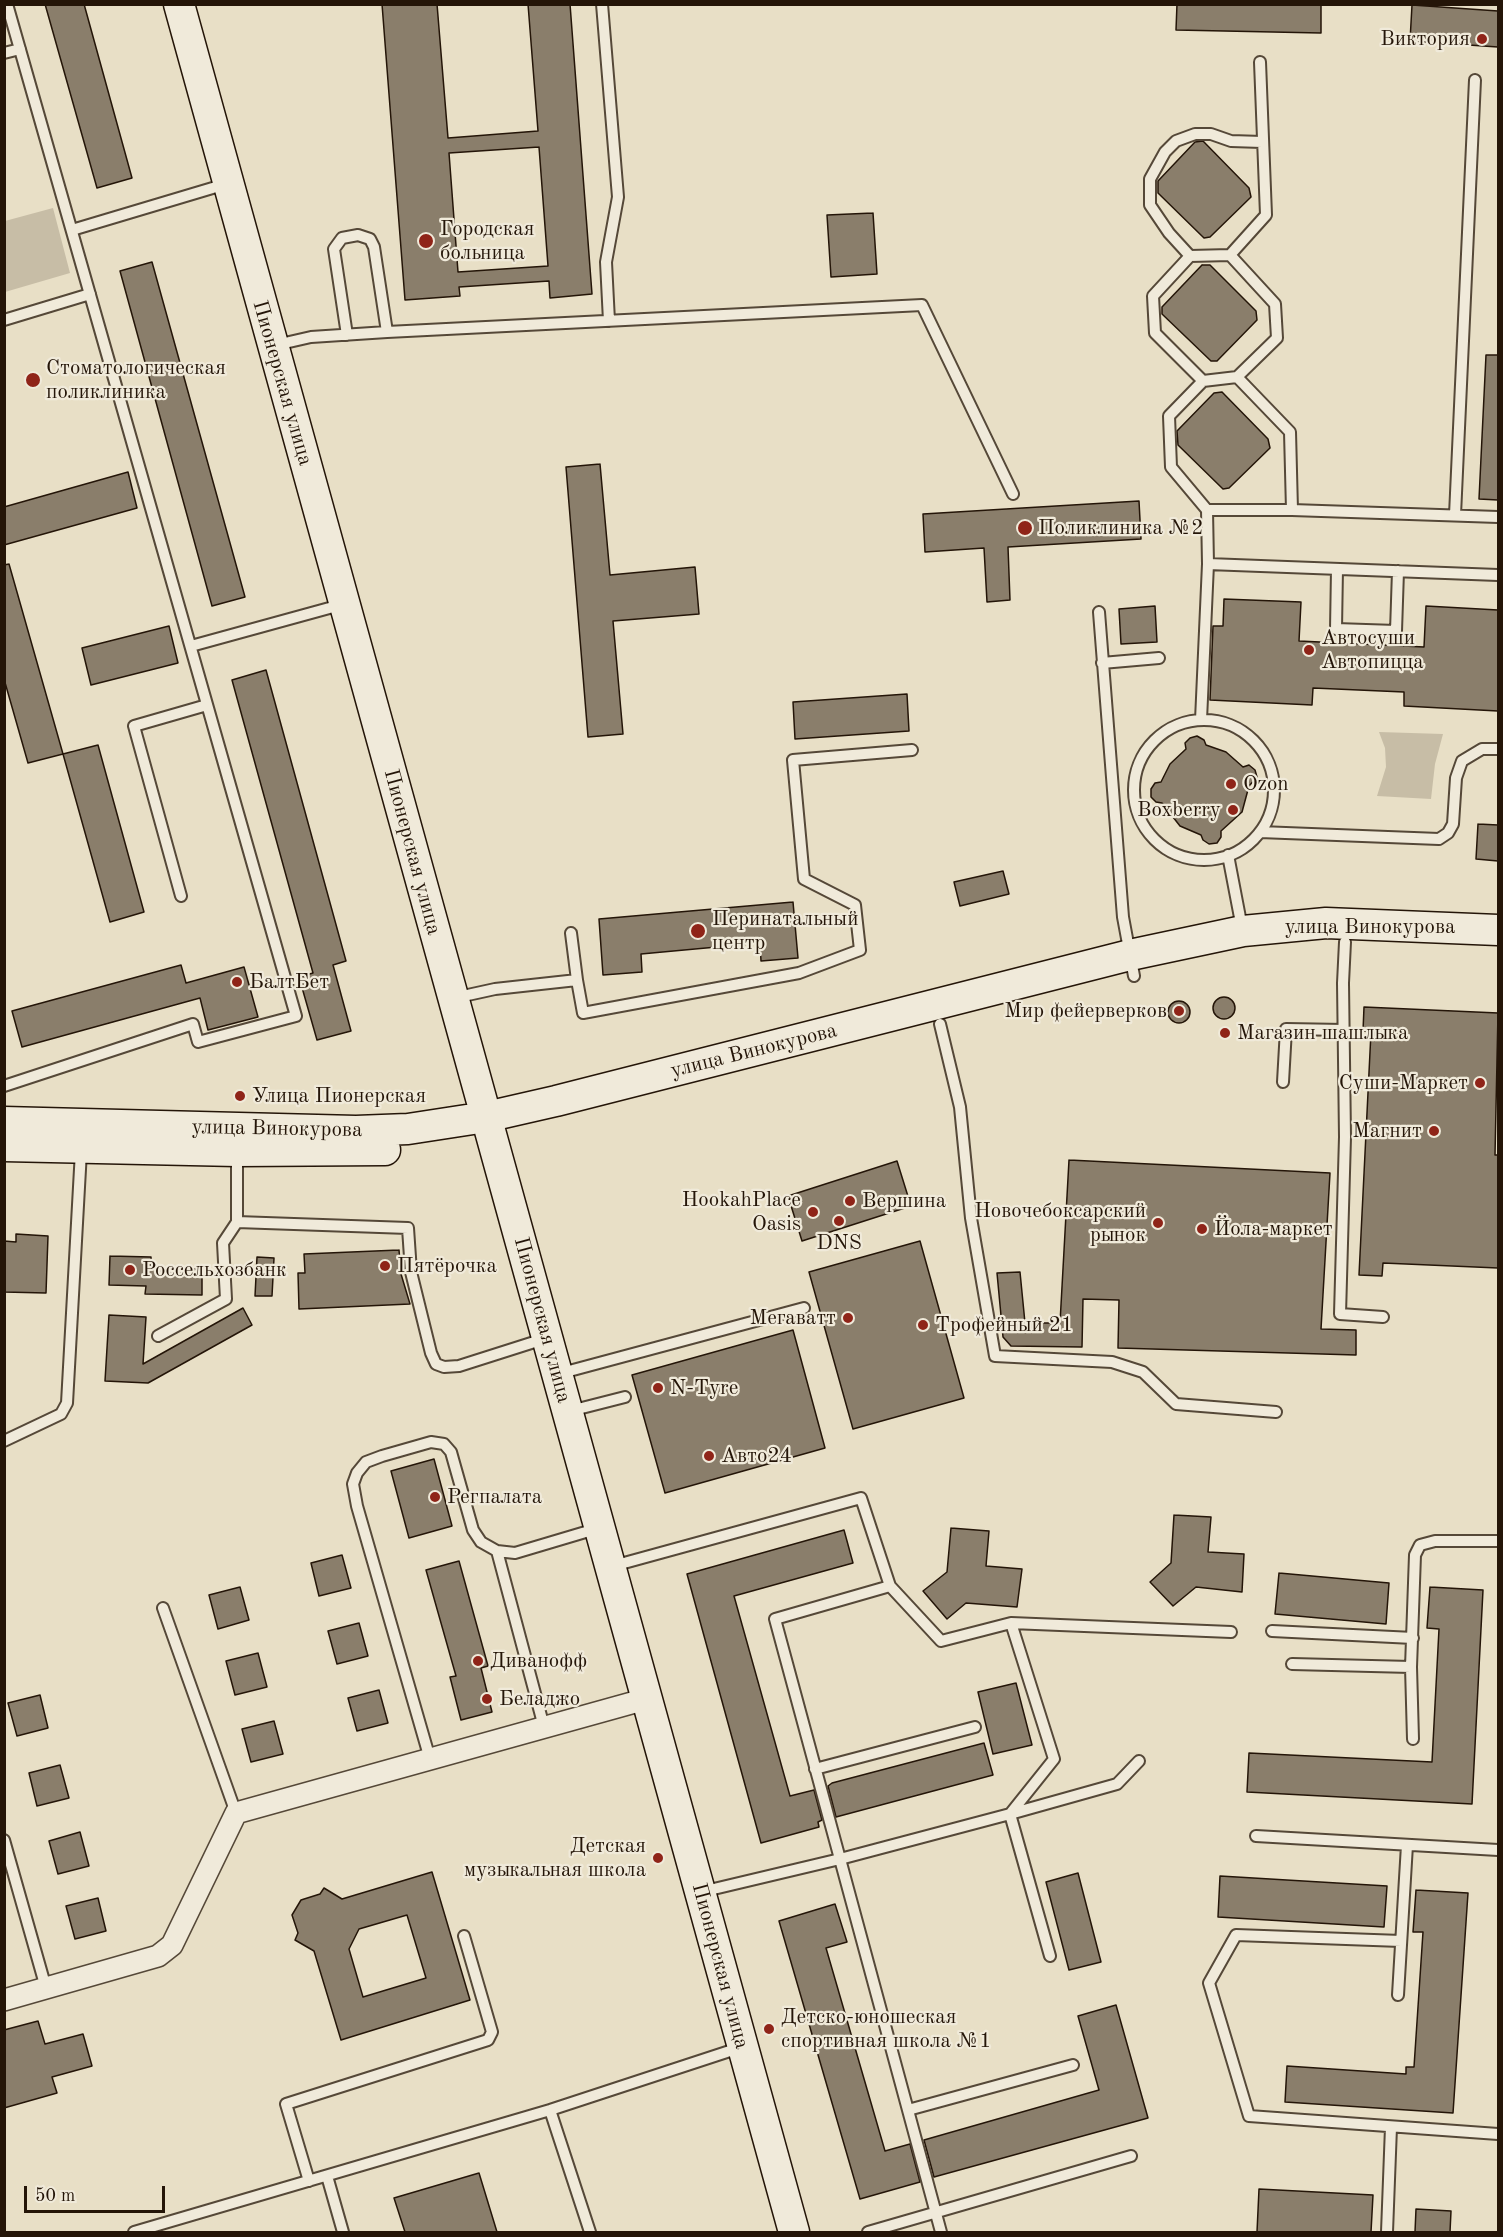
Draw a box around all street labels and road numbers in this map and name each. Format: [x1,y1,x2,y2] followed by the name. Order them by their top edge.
[246,297,318,469] street label: Пионерская улица
[378,766,446,938] street label: Пионерская улица
[1285,914,1455,940] street label: улица Винокурова
[668,1018,840,1084] street label: улица Винокурова
[191,1115,363,1143] street label: улица Винокурова
[508,1234,576,1406] street label: Пионерская улица
[686,1880,754,2052] street label: Пионерская улица

